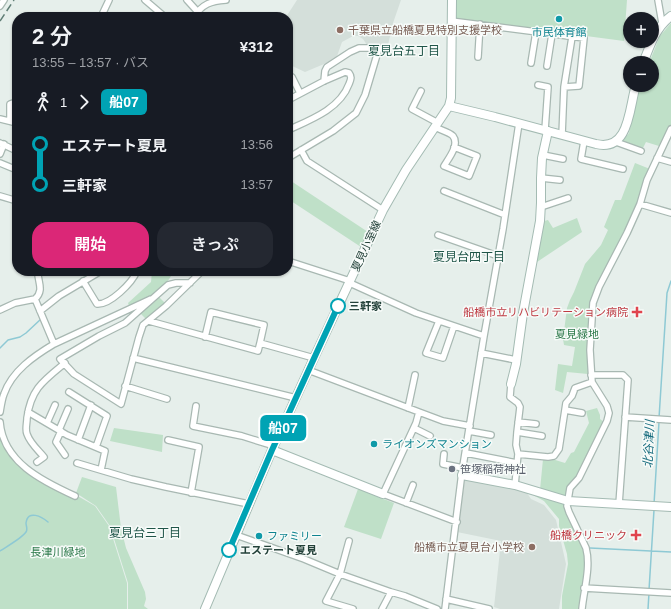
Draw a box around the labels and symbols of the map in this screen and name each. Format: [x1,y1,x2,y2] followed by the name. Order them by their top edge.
[554,14,564,24] marker: 市民体育館
[348,24,502,36] place label: 千葉県立船橋夏見特別支援学校
[335,25,345,35] marker: 千葉県立船橋夏見特別支援学校
[532,26,587,38] place label: 市民体育館
[368,44,440,58] district label: 夏見台五丁目
[349,219,383,273] street label: 夏見小室線
[433,250,505,264] district label: 夏見台四丁目
[330,298,346,314] marker: 三軒家
[349,300,382,312] place label: 三軒家
[463,306,628,318] place label: 船橋市立リハビリテーション病院
[631,306,643,318] marker: 船橋市立リハビリテーション病院
[555,328,599,340] park label: 夏見緑地
[260,415,306,441] line badge: 船07
[641,418,657,468] water label: 北谷津川
[382,438,492,450] place label: ライオンズマンション
[369,439,379,449] marker: ライオンズマンション
[460,463,526,475] place label: 笹塚稲荷神社
[447,464,457,474] marker: 笹塚稲荷神社
[109,526,181,540] district label: 夏見台三丁目
[550,529,627,541] place label: 船橋クリニック
[630,529,642,541] marker: 船橋クリニック
[267,530,322,542] place label: ファミリー
[254,531,264,541] marker: ファミリー
[414,541,524,553] place label: 船橋市立夏見台小学校
[221,542,237,558] marker: エステート夏見
[527,542,537,552] marker: 船橋市立夏見台小学校
[240,544,317,556] place label: エステート夏見
[31,546,86,558] park label: 長津川緑地

